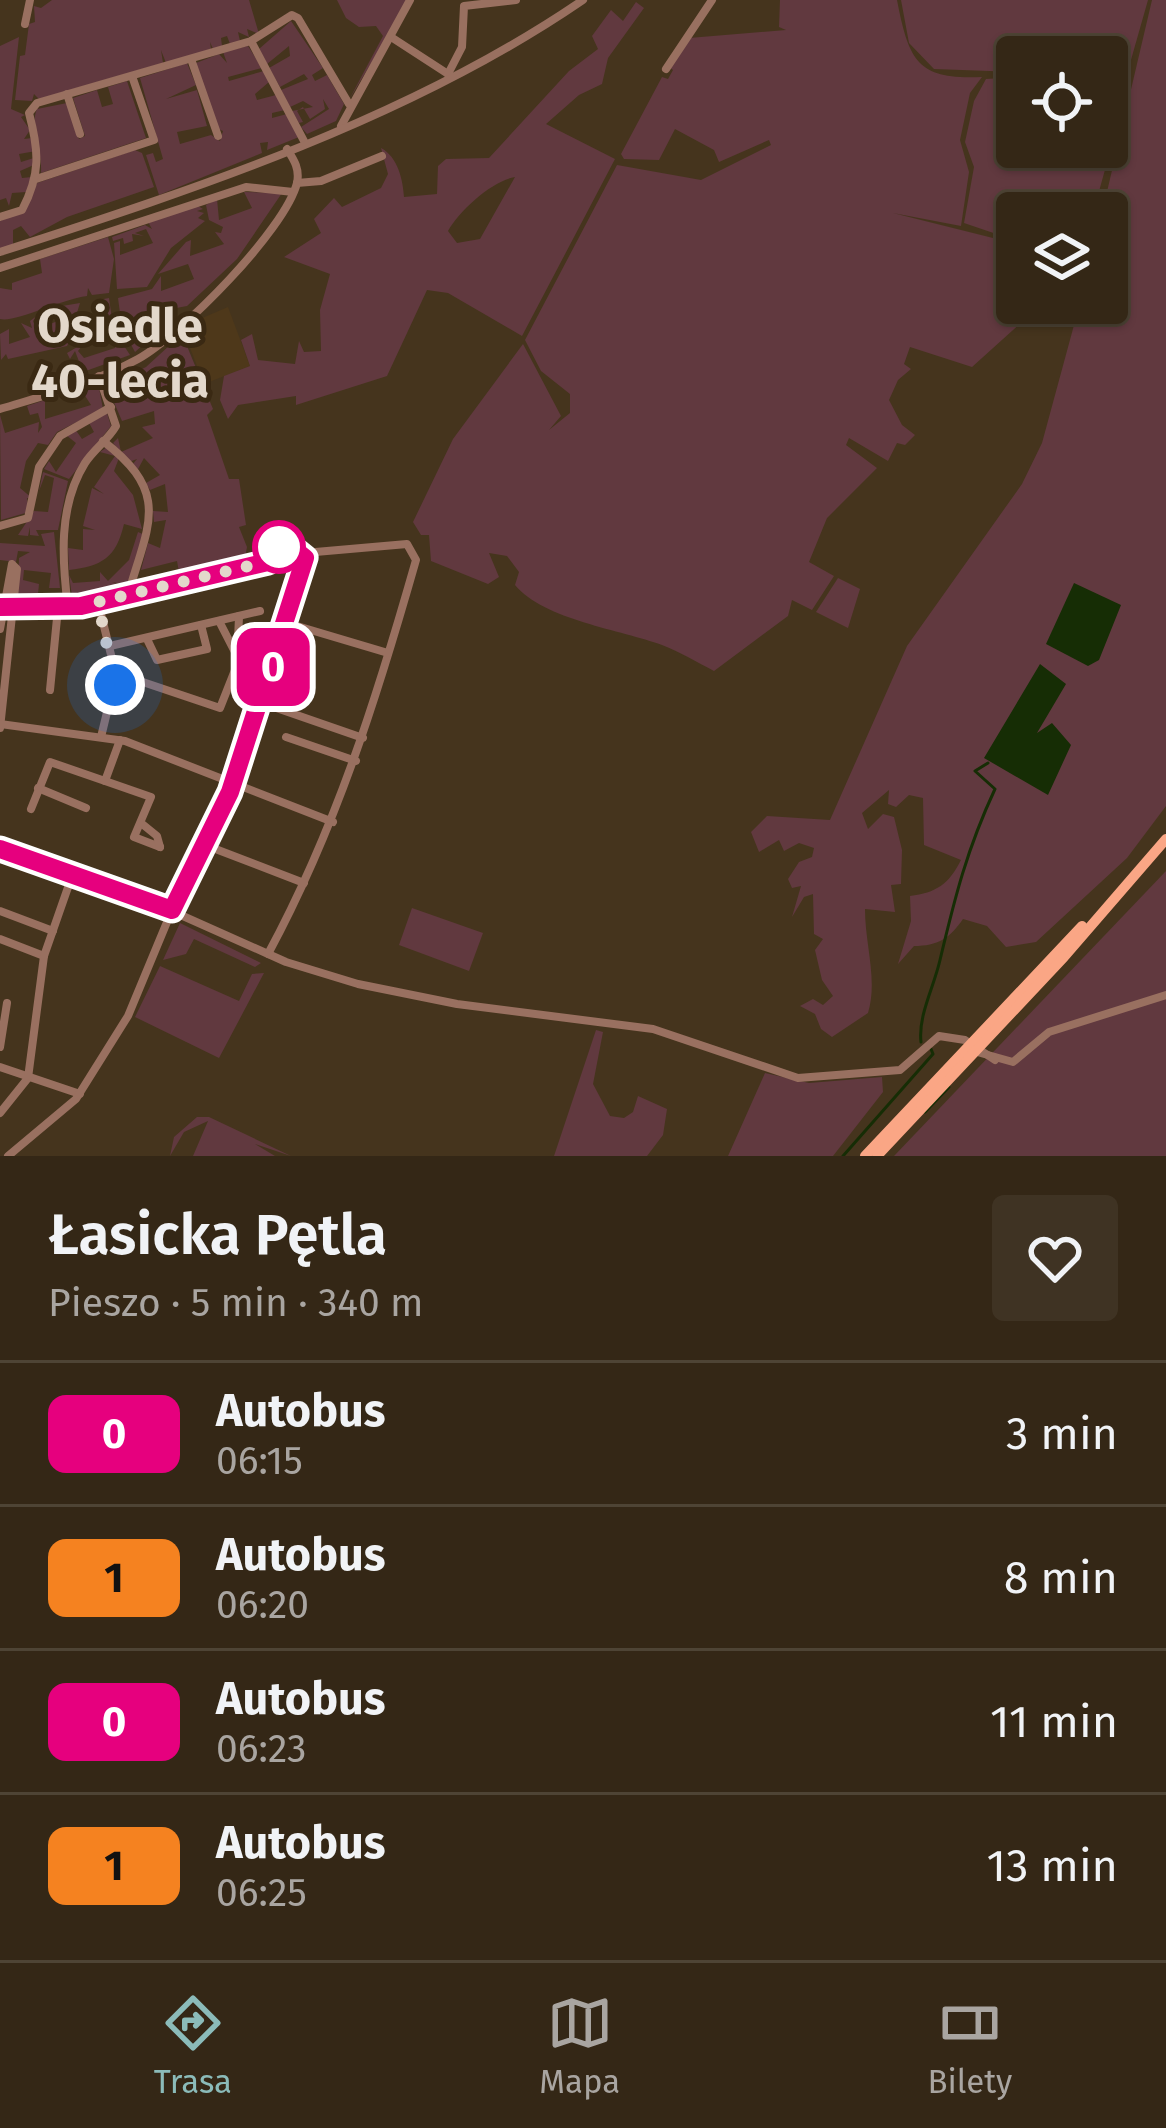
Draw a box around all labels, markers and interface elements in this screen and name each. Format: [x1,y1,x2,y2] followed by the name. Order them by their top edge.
[996,36,1128,324] map controls
[996,36,1128,168] button: locate
[996,192,1128,324] button: layers
[31,297,209,410] district label: Osiedle 40-lecia
[254,522,304,572] unlabelled marker
[234,628,312,706] line badge: 0
[261,642,285,692] text: 0
[85,655,145,715] your location
[992,1195,1118,1321] button: heart
[48,1201,387,1269] text: Łasicka Pętla
[48,1280,423,1326] text: Pieszo · 5 min · 340 m
[216,1384,385,1438] text: Autobus
[1006,1407,1118,1461] text: 3 min
[102,1409,126,1459] text: 0
[216,1438,303,1484] text: 06:15
[216,1528,385,1582] text: Autobus
[1004,1551,1118,1605] text: 8 min
[104,1553,124,1603] text: 1
[216,1582,309,1628] text: 06:20
[216,1672,385,1726] text: Autobus
[990,1695,1118,1749] text: 11 min
[102,1697,126,1747] text: 0
[216,1726,306,1772] text: 06:23
[216,1816,385,1870] text: Autobus
[987,1839,1118,1893] text: 13 min
[104,1841,124,1891] text: 1
[216,1870,307,1916] text: 06:25
[154,1990,232,2102] tab: Trasa
[539,1990,620,2102] tab: Mapa
[927,1990,1012,2102] tab: Bilety

